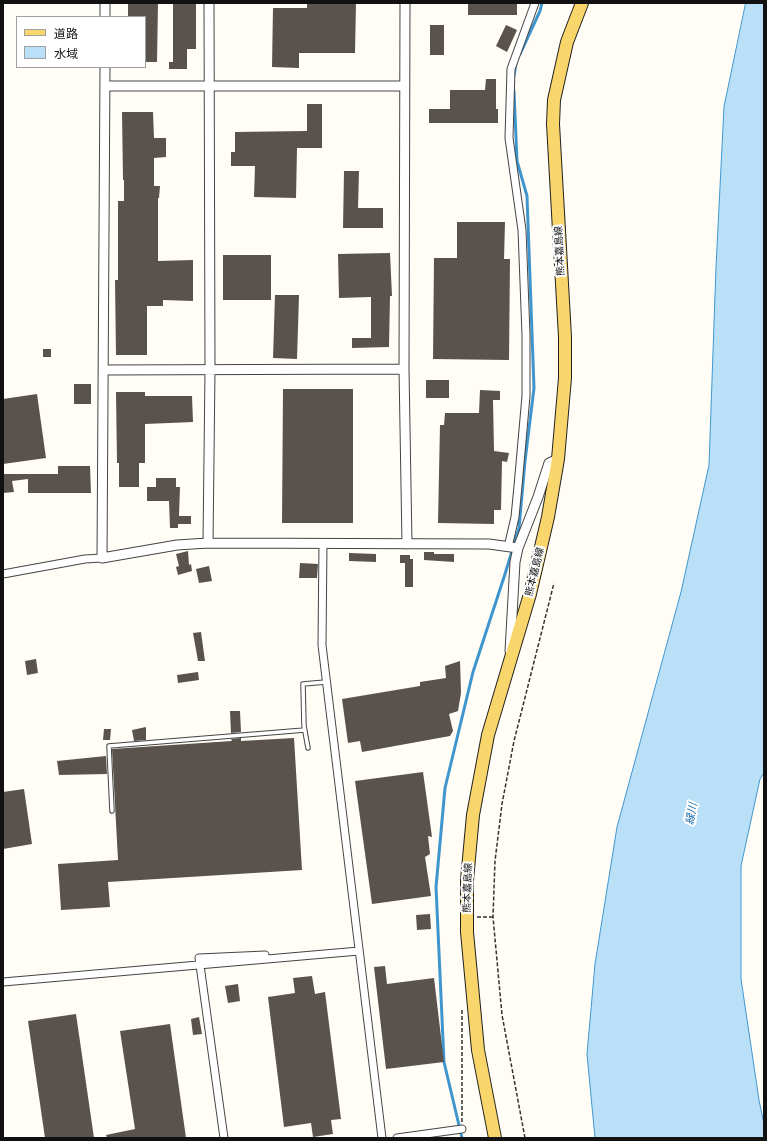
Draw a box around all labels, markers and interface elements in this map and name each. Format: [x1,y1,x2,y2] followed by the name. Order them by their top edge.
[16,16,146,68] legend
[54,27,78,41] text: 道路
[54,47,78,61] text: 水域
[553,226,567,276] street label: 熊本嘉島線
[523,546,547,598] street label: 熊本嘉島線
[684,802,700,826] water label: 緑川
[461,863,475,913] street label: 熊本嘉島線

